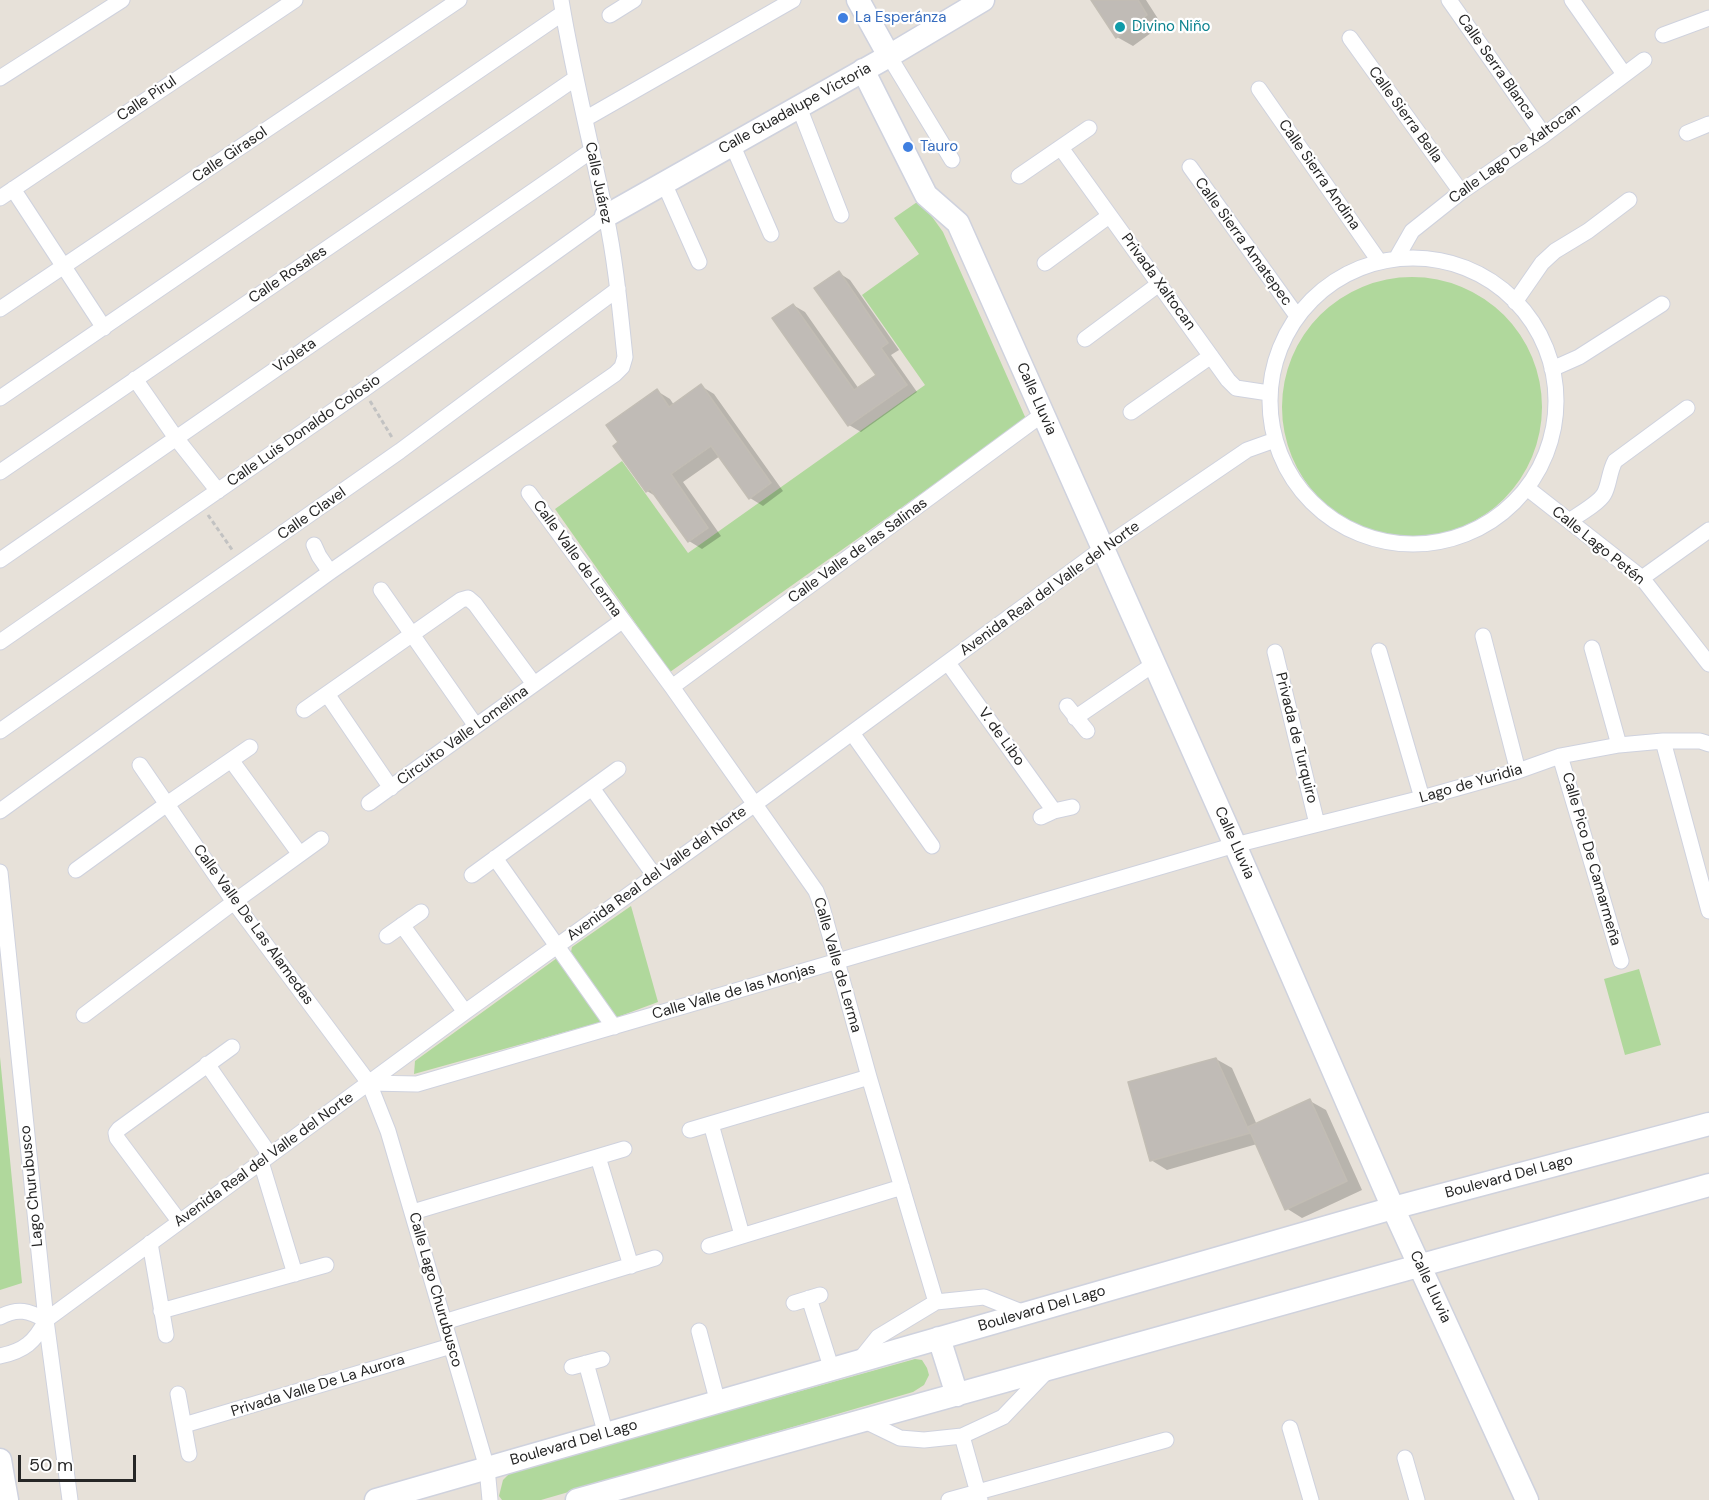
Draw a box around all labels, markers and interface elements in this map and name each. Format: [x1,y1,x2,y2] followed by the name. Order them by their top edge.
[855,9,946,27] place label: La Esperánza
[836,11,850,25] marker: La Esperánza
[1453,11,1539,123] street label: Calle Serra Blanca
[1132,18,1210,36] place label: Divino Niño
[1113,20,1127,34] marker: Divino Niño
[716,60,874,158] street label: Calle Guadalupe Victoria
[1364,63,1446,167] street label: Calle Sierra Bella
[114,73,180,125] street label: Calle Pirul
[1446,100,1584,208] street label: Calle Lago De Xaltocan
[1274,116,1364,234] street label: Calle Sierra Andina
[189,123,271,187] street label: Calle Girasol
[920,138,958,156] place label: Tauro
[901,140,915,154] marker: Tauro
[581,141,615,225] street label: Calle Juárez
[1190,174,1296,310] street label: Calle Sierra Amatepec
[1117,230,1199,334] street label: Privada Xaltocan
[245,242,331,308] street label: Calle Rosales
[270,335,320,377] street label: Violeta
[1012,360,1060,438] street label: Calle Lluvia
[224,371,384,491] street label: Calle Luis Donaldo Colosio
[274,484,350,544] street label: Calle Clavel
[785,494,931,608] street label: Calle Valle de las Salinas
[529,497,625,621] street label: Calle Valle de Lerma
[1548,503,1648,589] street label: Calle Lago Petén
[957,518,1143,660] street label: Avenida Real del Valle del Norte
[1271,671,1321,805] street label: Privada de Turquiro
[394,682,532,790] street label: Circuito Valle Lomelina
[974,704,1028,770] street label: V. de Libo
[1418,761,1524,807] street label: Lago de Yuridia
[1558,770,1624,948] street label: Calle Pico De Camarmeña
[564,803,750,945] street label: Avenida Real del Valle del Norte
[1210,804,1258,882] street label: Calle Lluvia
[189,841,317,1009] street label: Calle Valle De Las Alamedas
[809,895,865,1035] street label: Calle Valle de Lerma
[650,960,818,1024] street label: Calle Valle de las Monjas
[171,1089,357,1231] street label: Avenida Real del Valle del Norte
[17,1124,47,1248] street label: Lago Churubusco
[1443,1151,1575,1203] street label: Boulevard Del Lago
[404,1211,466,1369] street label: Calle Lago Churubusco
[1405,1248,1455,1326] street label: Calle Lluvia
[976,1282,1108,1336] street label: Boulevard Del Lago
[229,1351,407,1421] street label: Privada Valle De La Aurora
[508,1416,640,1470] street label: Boulevard Del Lago
[21,1443,140,1481] scale bar
[29,1453,73,1477] text: 50 m

